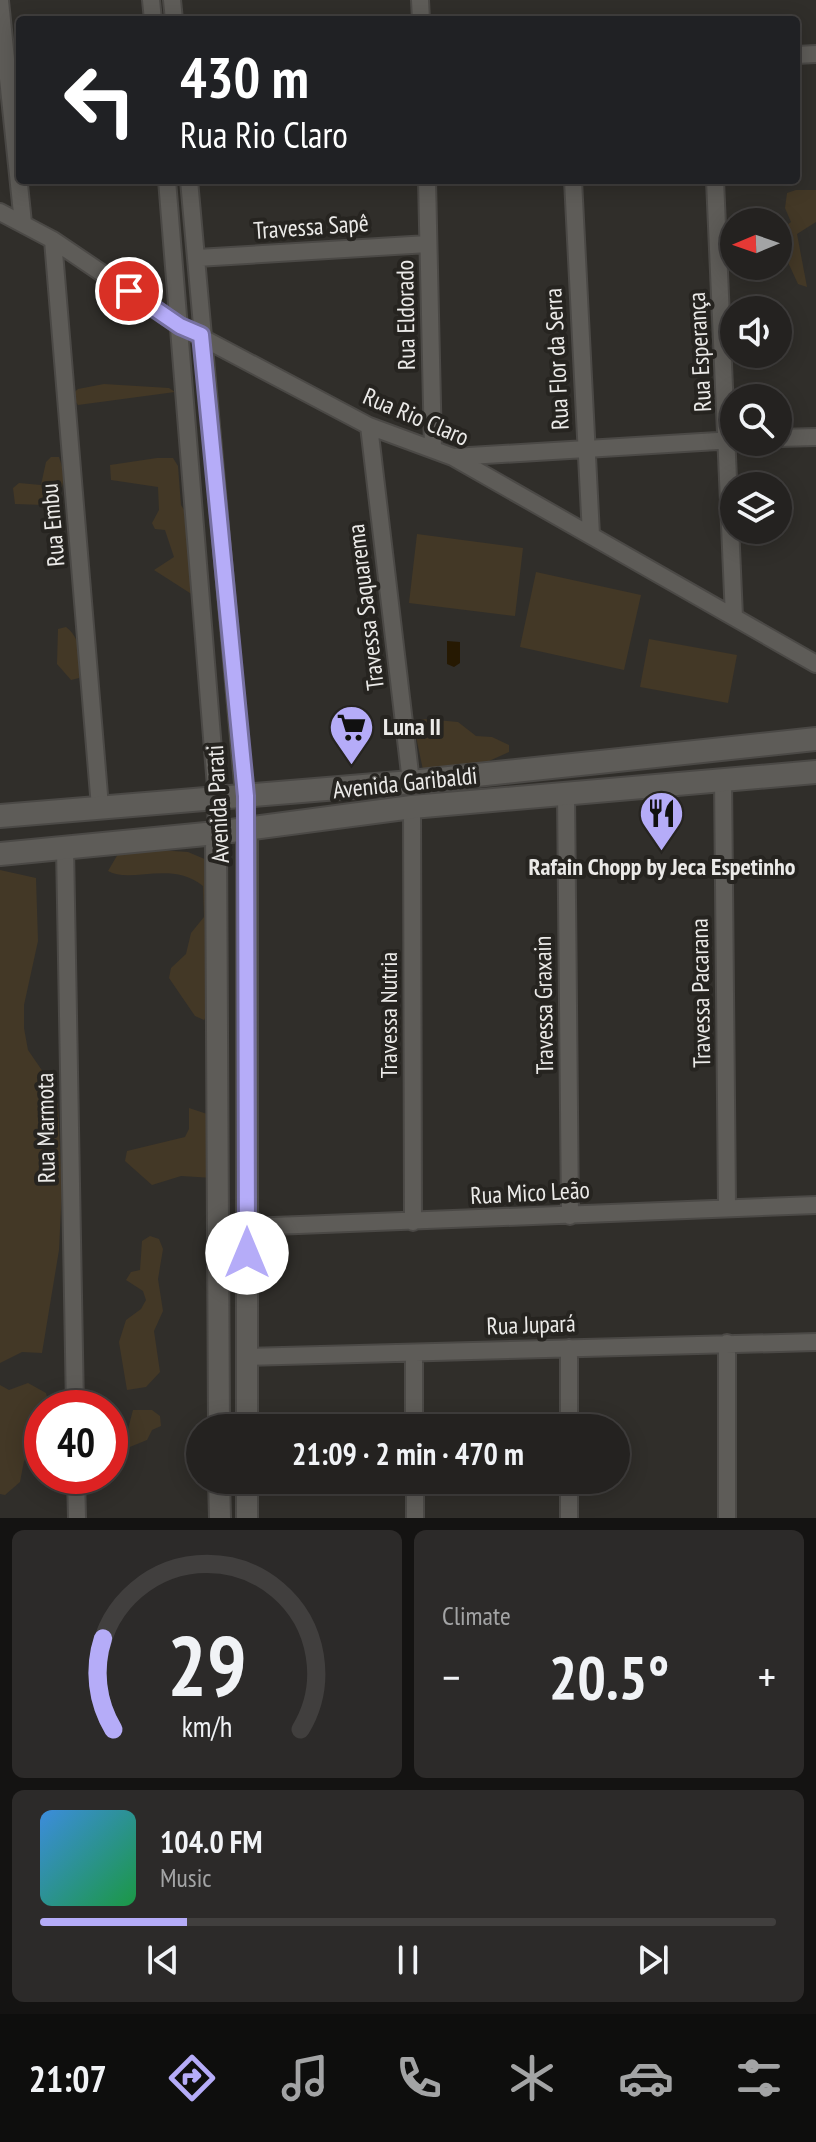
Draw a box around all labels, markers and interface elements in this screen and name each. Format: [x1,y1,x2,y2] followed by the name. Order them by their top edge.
[180,41,309,113] text: 430 m
[48,48,152,152] icon: left
[180,111,348,158] text: Rua Rio Claro
[252,207,370,246] street label: Travessa Sapê
[720,208,792,280] north arrow
[720,208,792,544] map controls
[95,257,163,325] pin
[389,260,422,370] street label: Rua Eldorado
[107,269,151,313] icon: arrive
[537,287,576,431] street label: Rua Flor da Serra
[681,291,718,413] street label: Rua Esperança
[720,296,792,368] button: sound
[359,380,474,453] street label: Rua Rio Claro
[720,384,792,456] button: search
[720,472,792,544] button: layers
[33,482,72,568] street label: Rua Embu
[340,522,391,692] street label: Travessa Saquarema
[328,703,376,766] supermarket icon: Luna II
[383,711,441,742] place label: Luna II
[199,744,236,864] street label: Avenida Parati
[331,760,479,805] street label: Avenida Garibaldi
[638,789,686,852] restaurant icon: Rafain Chopp by Jeca Espetinho
[529,851,796,882] place label: Rafain Chopp by Jeca Espetinho
[684,918,717,1068] street label: Travessa Pacarana
[527,936,560,1074] street label: Travessa Graxain
[373,952,404,1078] street label: Travessa Nutria
[29,1073,62,1183] street label: Rua Marmota
[469,1174,590,1211] street label: Rua Mico Leão
[205,1211,289,1295] position arrow
[486,1307,576,1342] street label: Rua Jupará
[24,1390,128,1494] speed limit sign: 40
[292,1434,524,1473] text: 21:09 · 2 min · 470 m
[442,1599,511,1632] text: Climate
[167,1611,247,1719] text: 29
[549,1638,669,1716] text: 20.5°
[442,1648,460,1705] text: −
[758,1648,776,1705] text: +
[182,1708,232,1745] text: km/h
[160,1822,262,1861] text: 104.0 FM
[160,1861,212,1894] text: Music
[141,1938,185,1982] icon: previous
[386,1938,430,1982] icon: pause
[631,1938,675,1982] icon: next
[164,2050,220,2106] icon: directions
[277,2050,333,2106] icon: music
[391,2050,447,2106] icon: phone
[504,2050,560,2106] icon: climate
[618,2050,674,2106] icon: car
[731,2050,787,2106] icon: filters
[29,2055,107,2102] text: 21:07

